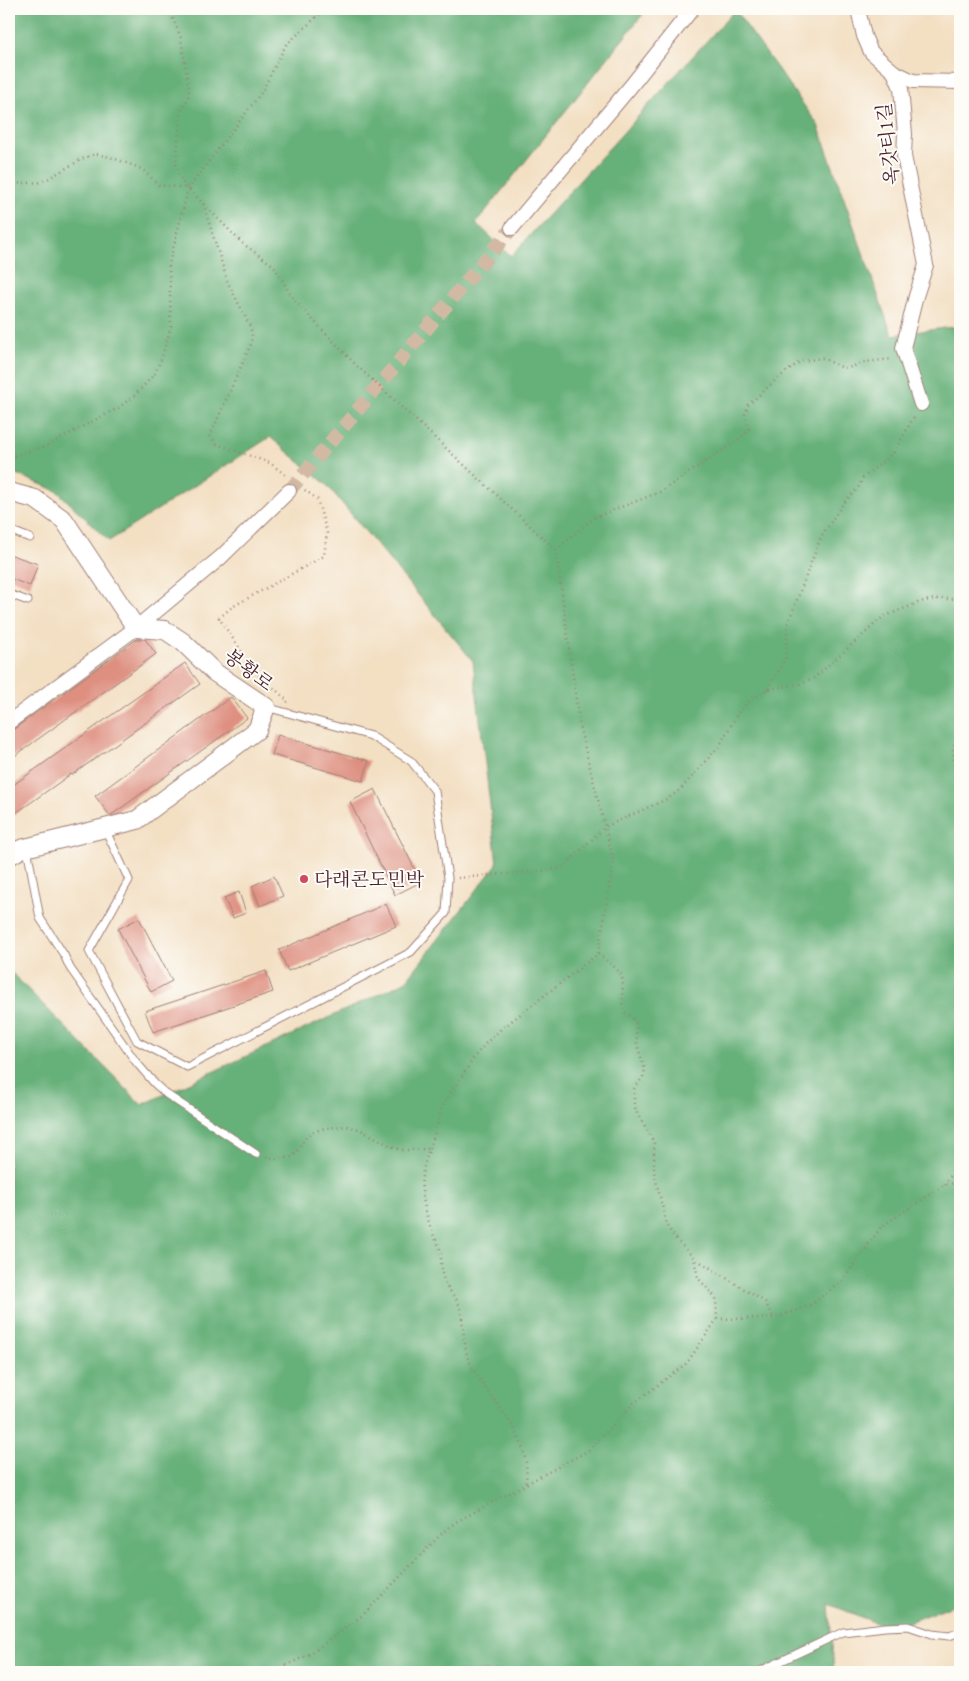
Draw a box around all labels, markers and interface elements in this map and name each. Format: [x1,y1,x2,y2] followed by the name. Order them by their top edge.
[871,102,905,186] street label: 옥갓티1길
[219,643,279,697] street label: 봉황로
[314,867,425,892] place label: 다래콘도민박
[298,873,310,885] marker: 다래콘도민박

